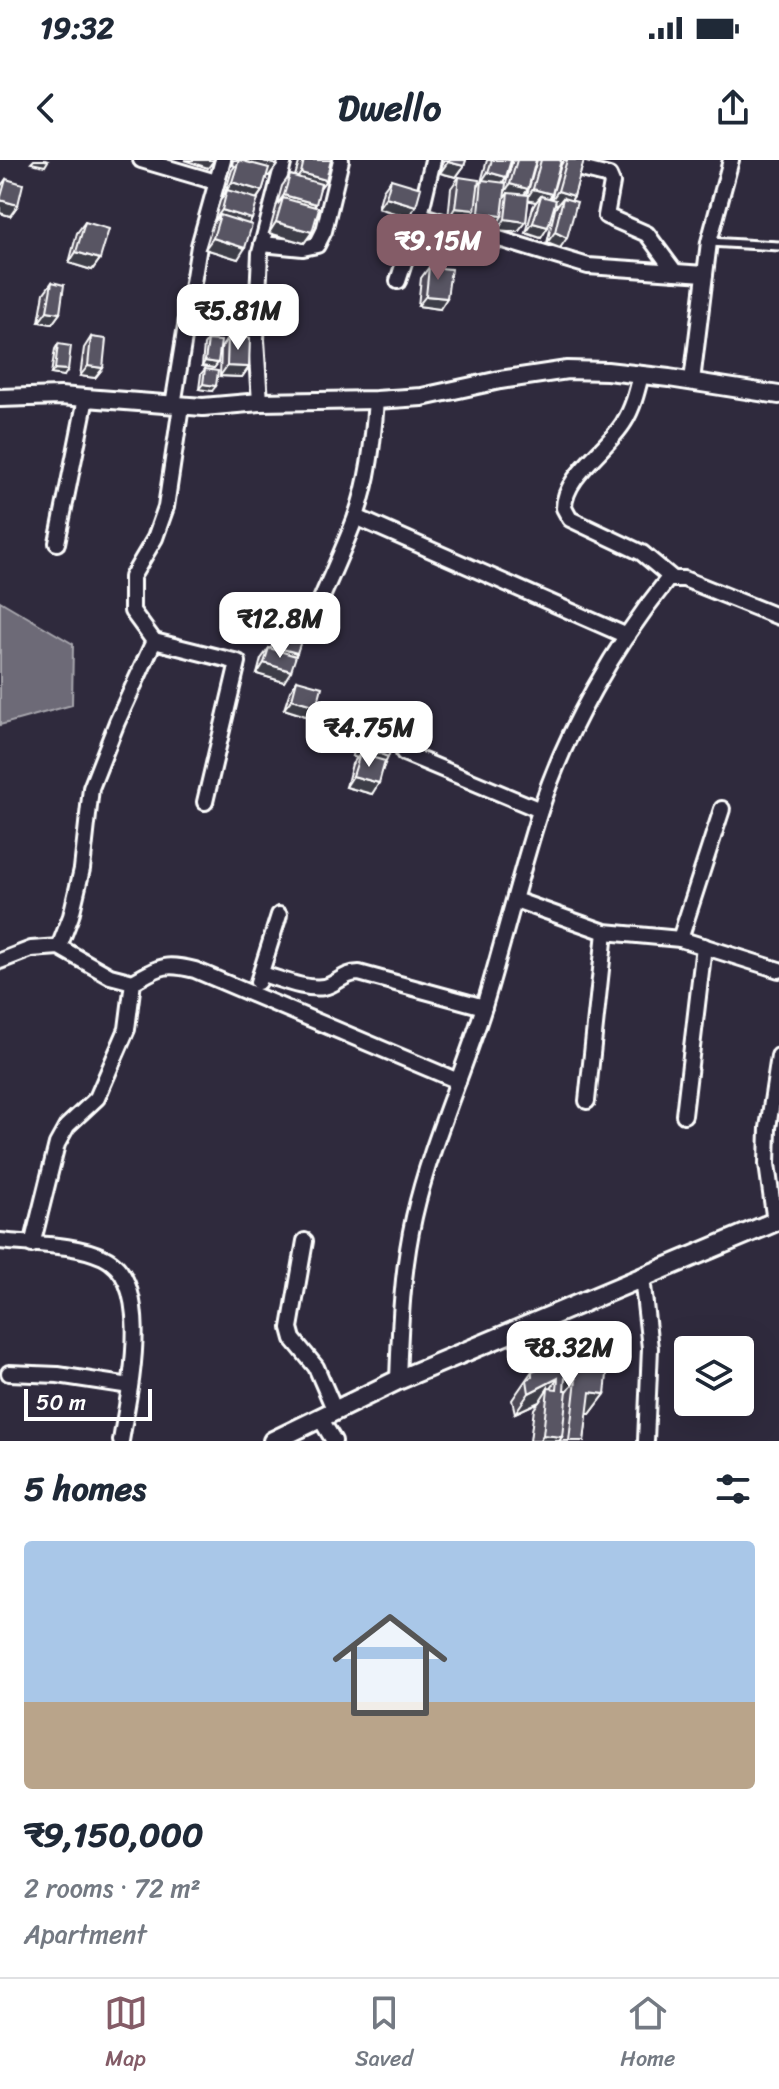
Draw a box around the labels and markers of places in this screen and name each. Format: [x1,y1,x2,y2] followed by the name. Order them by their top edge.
[373,214,503,282] pin: ₹9.15M
[173,284,303,352] pin: ₹5.81M
[215,592,345,660] pin: ₹12.8M
[304,701,434,769] pin: ₹4.75M
[504,1321,634,1389] pin: ₹8.32M

